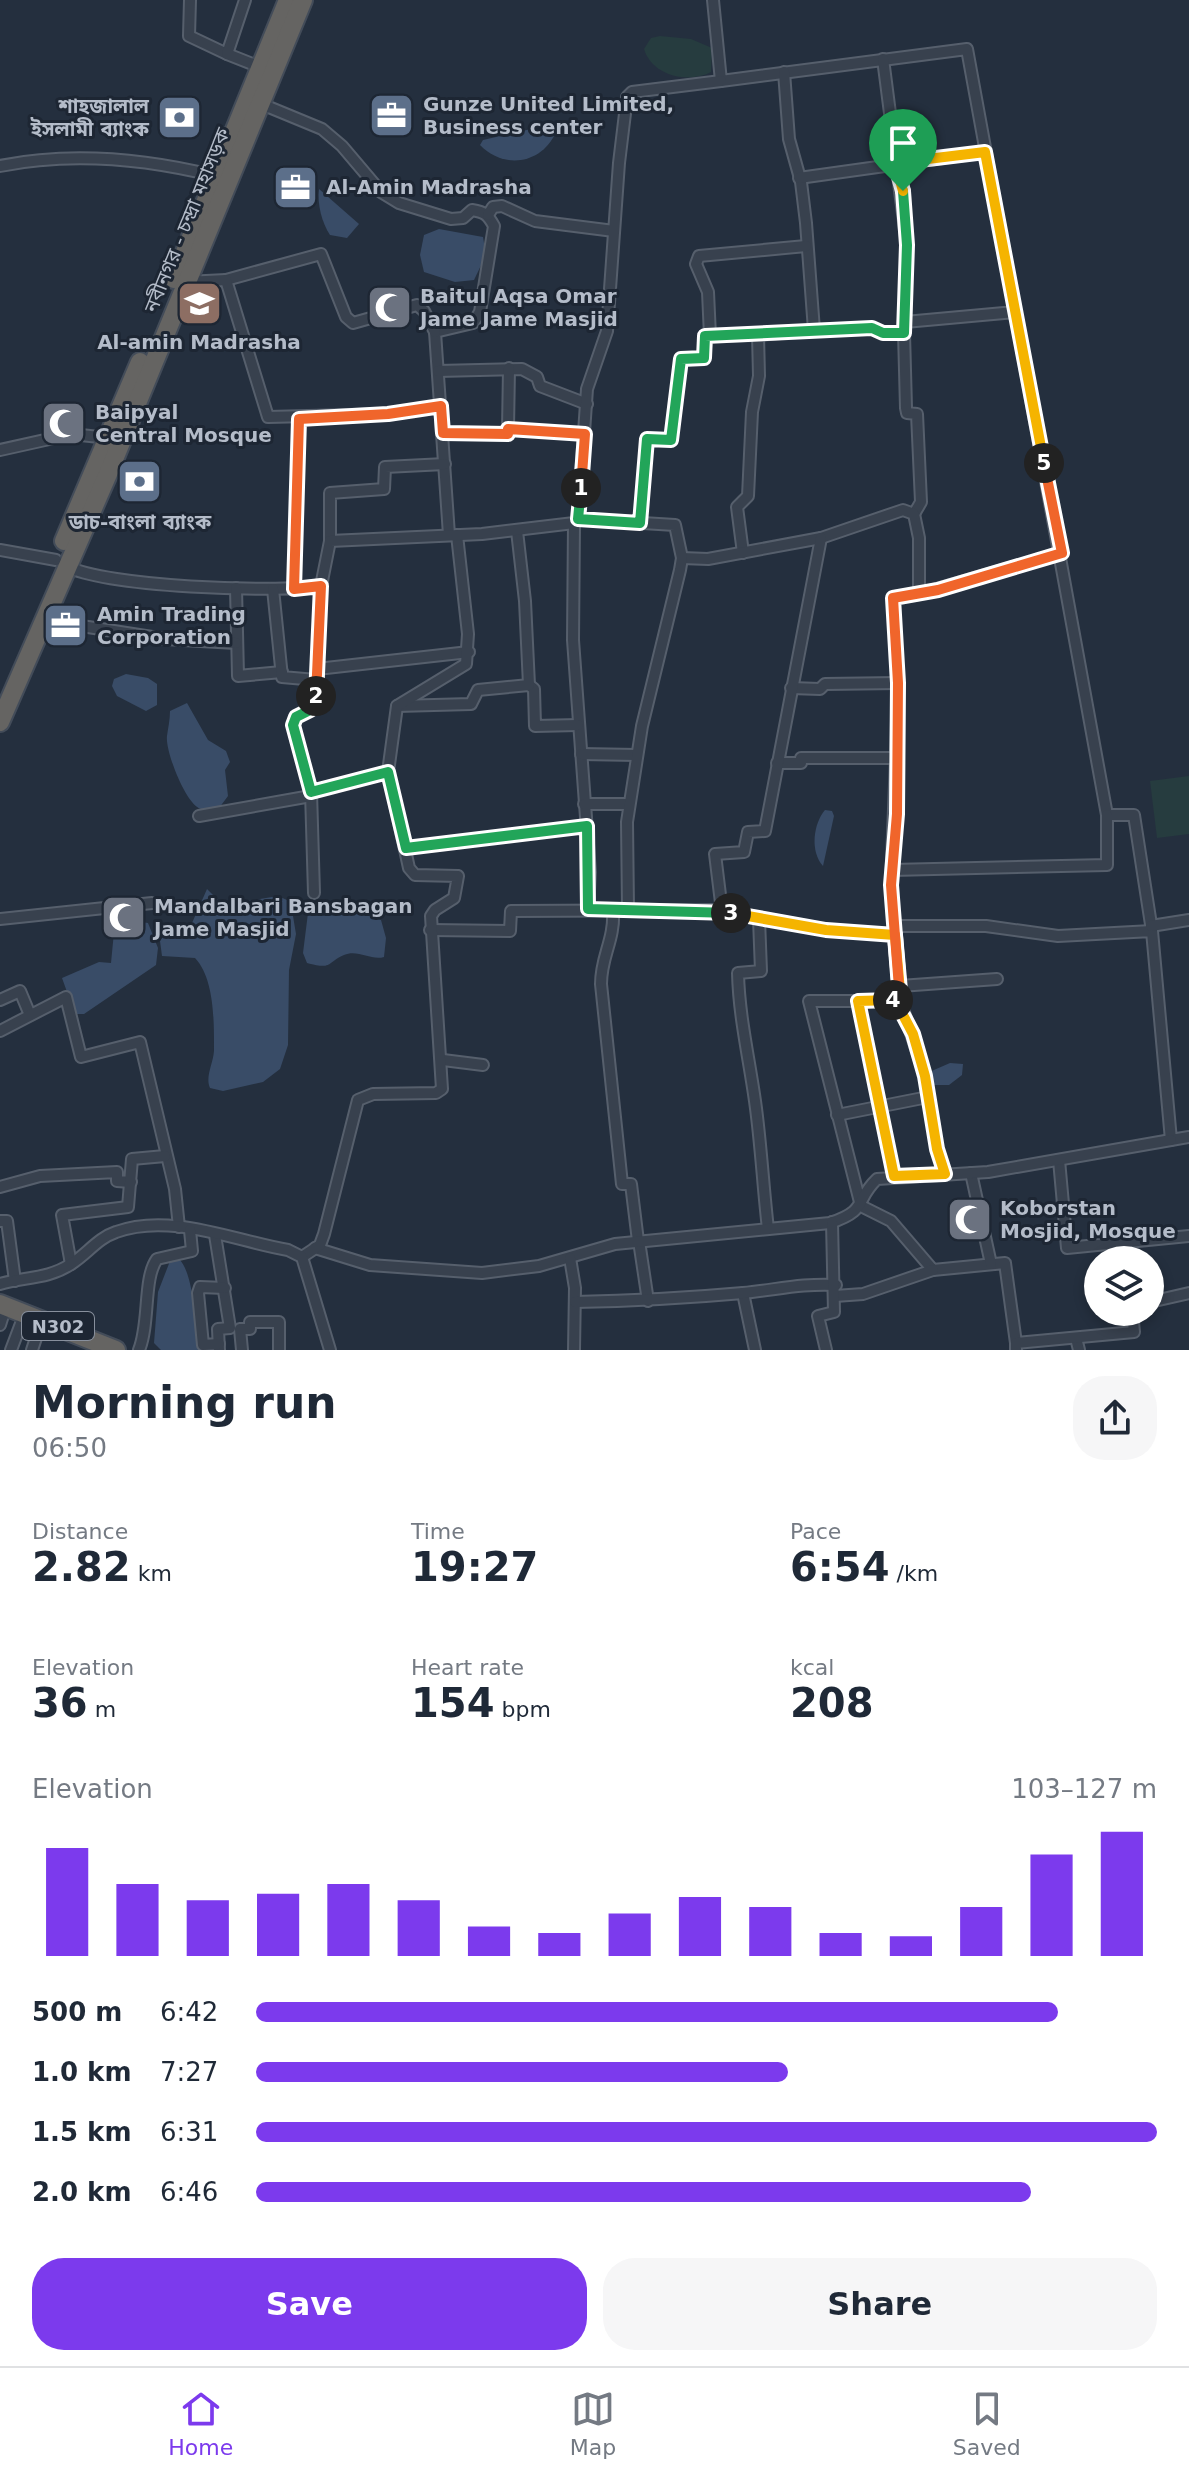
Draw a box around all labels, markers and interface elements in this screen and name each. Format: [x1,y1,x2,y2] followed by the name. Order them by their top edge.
[368,91,416,139] office icon: Gunze United Limited, Business center
[423,92,674,139] place label: Gunze United Limited, Business center
[30,94,150,141] place label: শাহজালাল ইসলামী ব্যাংক
[156,94,204,142] bank icon: শাহজালাল ইসলামী ব্যাংক
[869,109,937,191] pin
[881,121,925,165] icon: arrive
[139,123,235,317] street label: নবীনগর - চন্দ্রা মহাসড়ক
[271,163,319,211] office icon: Al-Amin Madrasha
[326,175,532,199] place label: Al-Amin Madrasha
[175,279,223,327] school or university icon: Al-amin Madrasha
[365,283,413,331] mosque icon: Baitul Aqsa Omar Jame Jame Masjid
[418,284,618,331] place label: Baitul Aqsa Omar Jame Jame Masjid
[97,330,301,354] place label: Al-amin Madrasha
[40,400,88,448] mosque icon: Baipyal Central Mosque
[95,400,272,447] place label: Baipyal Central Mosque
[1024,443,1064,483] pin: 5
[1036,450,1052,475] text: 5
[116,458,164,506] bank icon: ডাচ-বাংলা ব্যাংক
[561,468,601,508] pin: 1
[573,475,589,500] text: 1
[68,510,212,534] place label: ডাচ-বাংলা ব্যাংক
[42,602,90,650] office icon: Amin Trading Corporation
[97,602,246,649] place label: Amin Trading Corporation
[296,676,336,716] pin: 2
[308,683,324,708] text: 2
[99,893,147,941] mosque icon: Mandalbari Bansbagan Jame Masjid
[711,893,751,933] pin: 3
[152,894,413,941] place label: Mandalbari Bansbagan Jame Masjid
[723,900,739,925] text: 3
[873,980,913,1020] pin: 4
[885,987,901,1012] text: 4
[945,1195,993,1243] mosque icon: Koborstan Mosjid, Mosque
[1000,1196,1176,1243] place label: Koborstan Mosjid, Mosque
[1084,1246,1164,1326] map controls
[1084,1246,1164,1326] button: layers
[22,1312,94,1340] road number: N302
[1073,1376,1157,1460] button: share
[32,1377,337,1428] text: Morning run
[32,1433,107,1463] text: 06:50
[32,1519,128,1544] text: Distance
[411,1519,465,1544] text: Time
[790,1519,841,1544] text: Pace
[32,1544,131,1590] text: 2.82
[411,1544,538,1590] text: 19:27
[790,1544,890,1590] text: 6:54
[131,1561,172,1586] text: km
[890,1561,938,1586] text: /km
[32,1655,134,1680] text: Elevation
[411,1655,524,1680] text: Heart rate
[790,1655,834,1680] text: kcal
[32,1680,88,1726] text: 36
[411,1680,495,1726] text: 154
[790,1680,874,1726] text: 208
[88,1697,116,1722] text: m
[495,1697,551,1722] text: bpm
[32,1774,153,1804] text: Elevation
[1011,1774,1157,1804] text: 103–127 m
[32,1997,122,2027] text: 500 m
[160,1997,218,2027] text: 6:42
[32,2057,132,2087] text: 1.0 km
[160,2057,218,2087] text: 7:27
[32,2117,132,2147] text: 1.5 km
[160,2117,218,2147] text: 6:31
[32,2177,132,2207] text: 2.0 km
[160,2177,218,2207] text: 6:46
[32,2258,587,2350] button: Save
[603,2258,1157,2350] button: Share
[168,2387,233,2460] tab: Home
[570,2387,616,2460] tab: Map
[953,2387,1021,2460] tab: Saved

